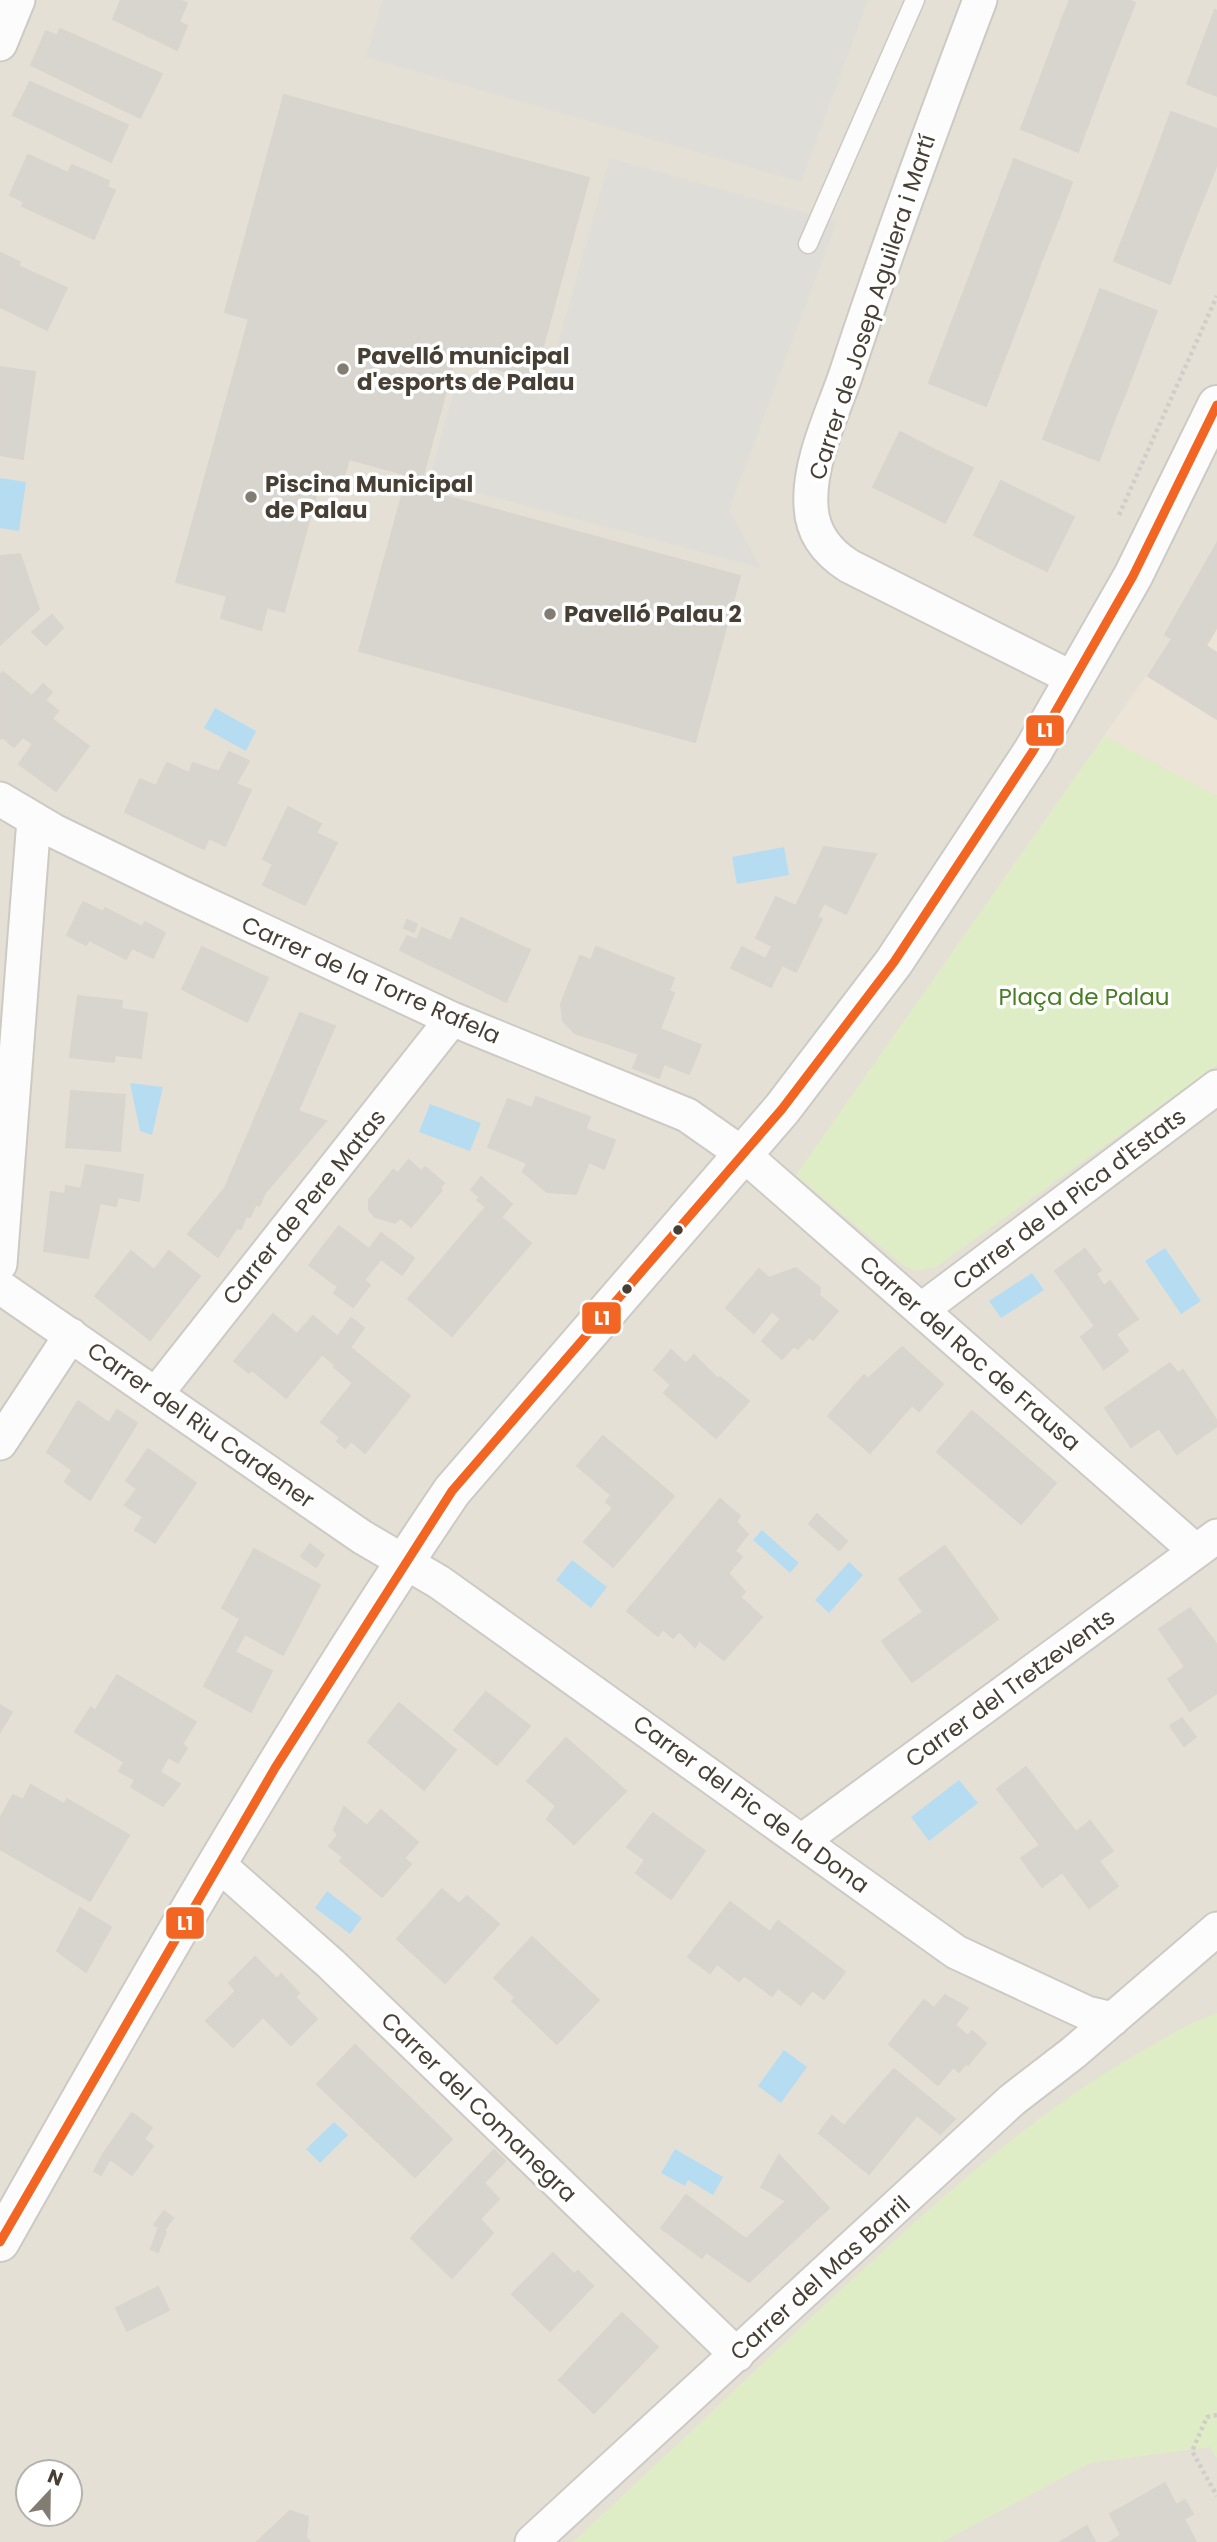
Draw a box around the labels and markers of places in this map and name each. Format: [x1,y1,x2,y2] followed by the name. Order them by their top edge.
[357,340,574,398] place label: Pavelló municipal d'esports de Palau
[335,361,351,377] marker: Pavelló municipal d'esports de Palau
[265,468,473,526] place label: Piscina Municipal de Palau
[243,489,259,505] marker: Piscina Municipal de Palau
[564,598,742,630] place label: Pavelló Palau 2
[542,606,558,622] marker: Pavelló Palau 2
[671,1223,685,1237] unlabelled marker
[620,1282,634,1296] unlabelled marker

